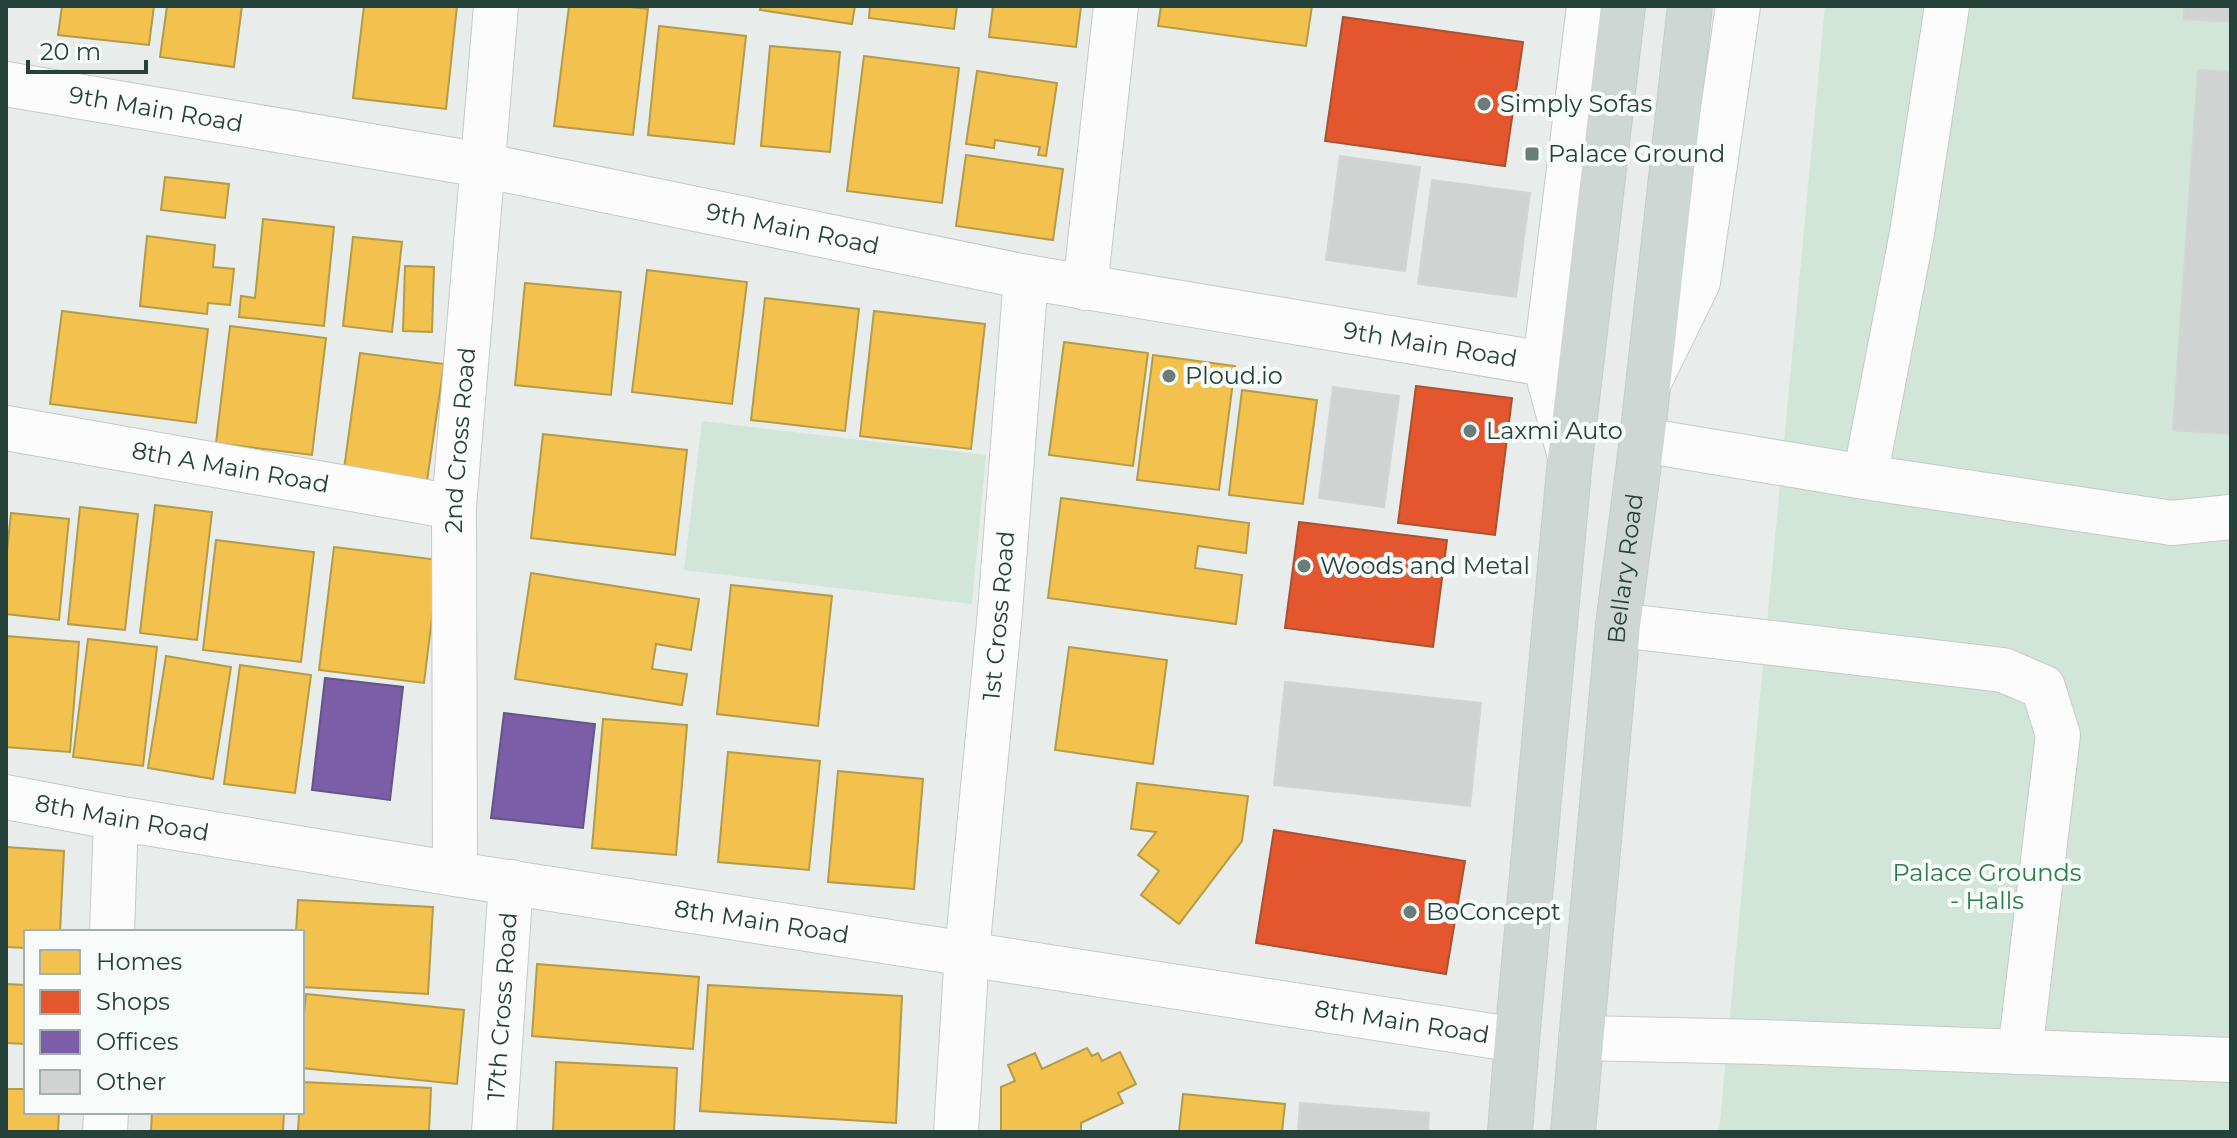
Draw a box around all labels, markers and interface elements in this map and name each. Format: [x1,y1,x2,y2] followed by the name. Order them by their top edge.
[28,24,146,74] scale bar
[40,37,101,66] text: 20 m
[67,80,245,138] street label: 9th Main Road
[1500,89,1652,118] place label: Simply Sofas
[1475,95,1493,113] marker: Simply Sofas
[1548,139,1725,168] place label: Palace Ground
[1523,145,1541,163] marker: Palace Ground
[704,197,882,260] street label: 9th Main Road
[1341,315,1519,373] street label: 9th Main Road
[439,346,481,533] street label: 2nd Cross Road
[1185,361,1283,390] place label: Ploud.io
[1160,367,1178,385] marker: Ploud.io
[1486,416,1623,445] place label: Laxmi Auto
[1461,422,1479,440] marker: Laxmi Auto
[130,435,332,499] street label: 8th A Main Road
[1601,492,1649,645] street label: Bellary Road
[976,530,1020,702] street label: 1st Cross Road
[1320,551,1530,580] place label: Woods and Metal
[1295,557,1313,575] marker: Woods and Metal
[33,788,211,847] street label: 8th Main Road
[1893,858,2082,915] park label: Palace Grounds - Halls
[672,893,851,949] street label: 8th Main Road
[1426,897,1561,926] place label: BoConcept
[1401,903,1419,921] marker: BoConcept
[481,911,523,1101] street label: 17th Cross Road
[24,930,304,1114] legend
[96,947,182,976] text: Homes
[96,987,170,1016] text: Shops
[1313,994,1491,1049] street label: 8th Main Road
[96,1027,178,1056] text: Offices
[96,1067,166,1096] text: Other

